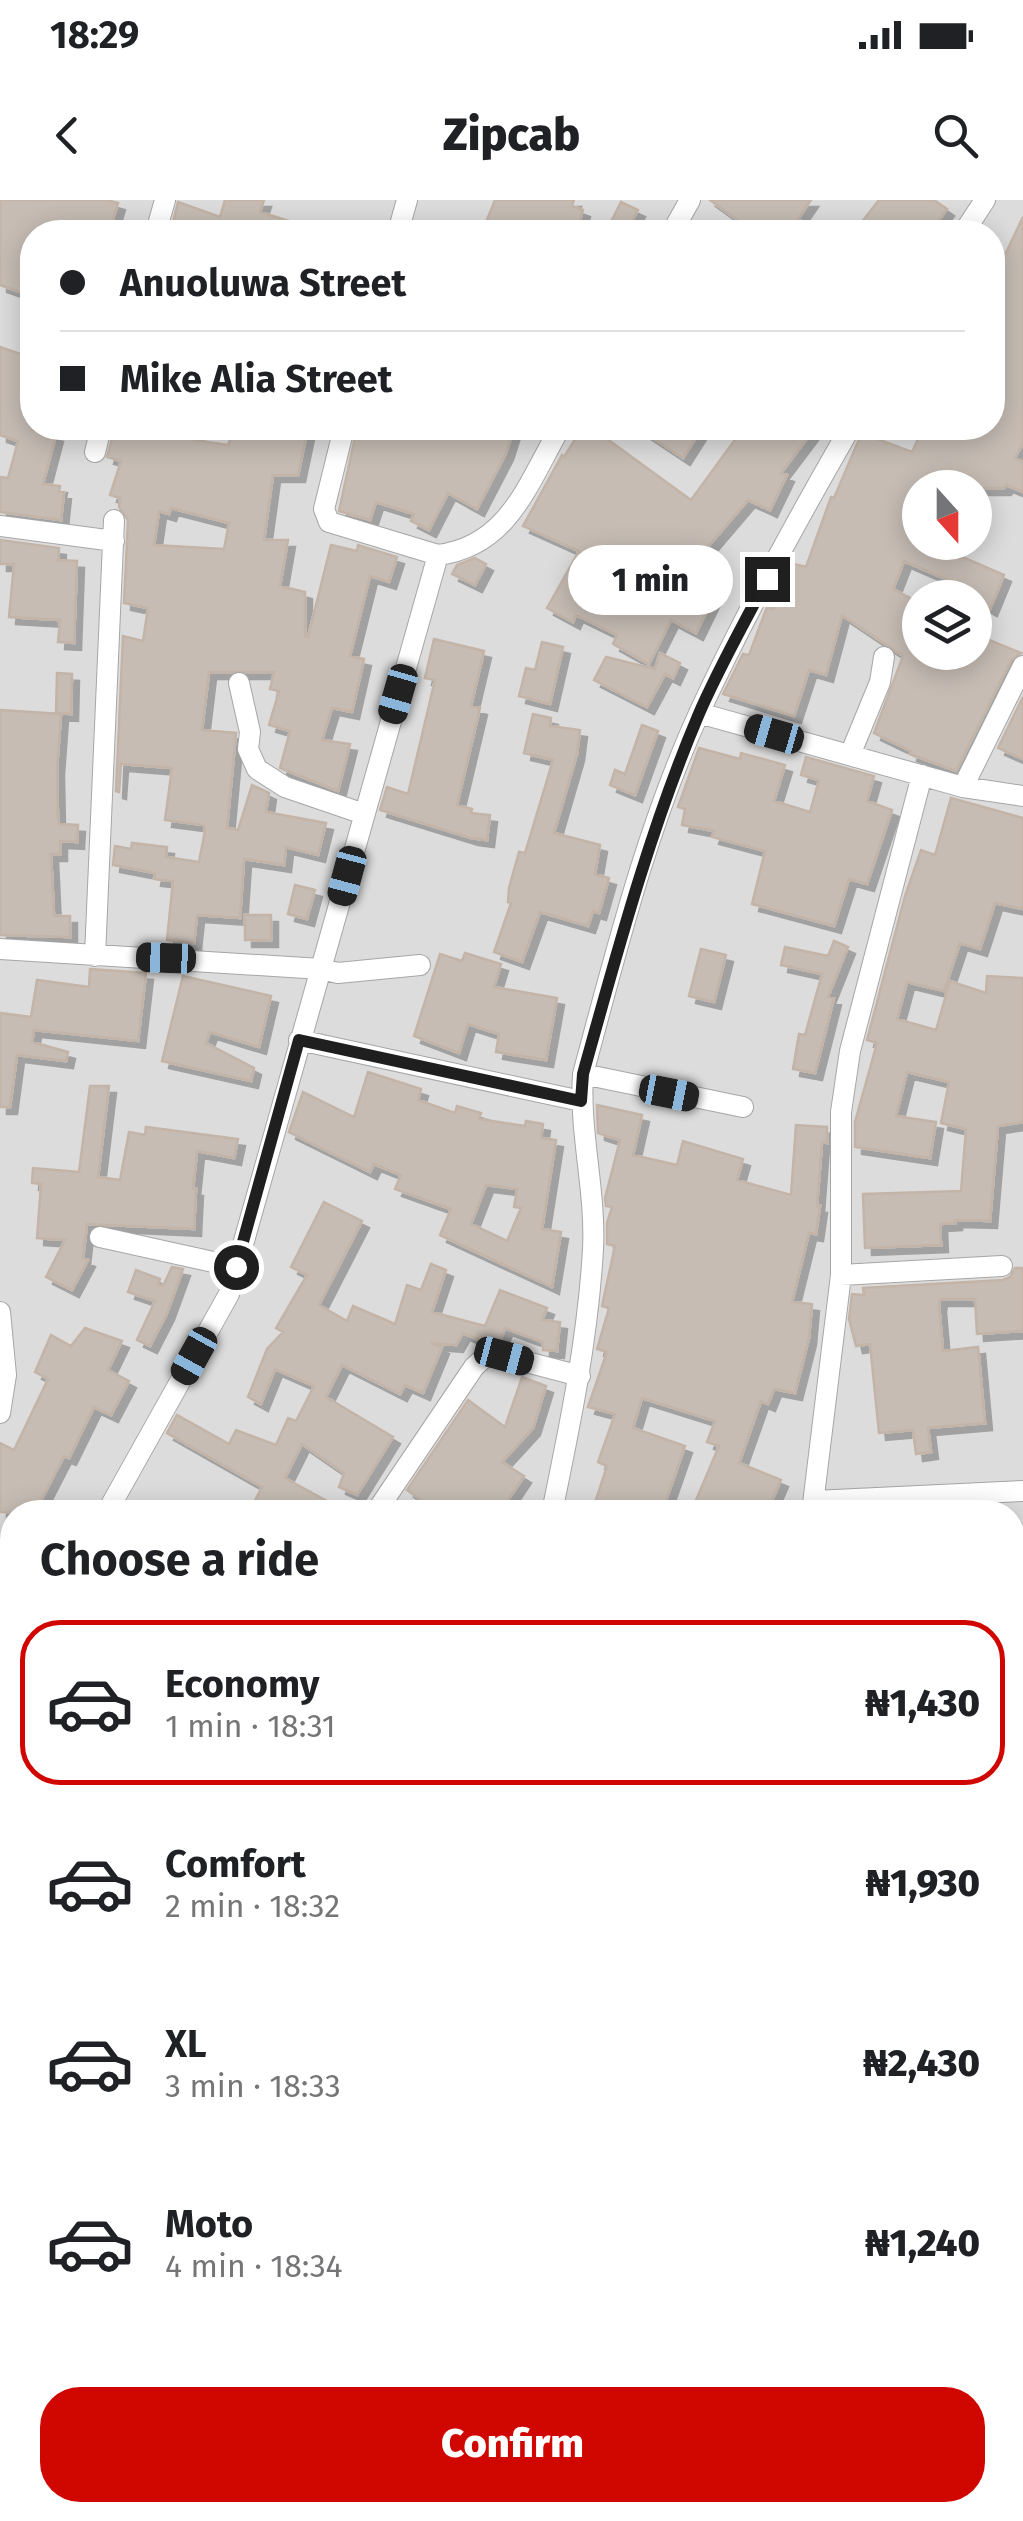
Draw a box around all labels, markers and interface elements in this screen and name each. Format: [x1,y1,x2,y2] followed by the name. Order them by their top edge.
[50,12,139,58] text: 18:29
[40,108,95,163] icon: back
[443,108,580,162] text: Zipcab
[928,108,983,163] icon: search
[120,260,406,306] text: Anuoluwa Street
[120,356,392,402] text: Mike Alia Street
[902,470,992,560] north arrow
[902,470,992,670] map controls
[567,544,732,614] callout: 1 min
[745,557,790,602] route end
[612,561,689,599] text: 1 min
[902,580,992,670] button: layers
[375,661,421,727] car
[741,711,807,757] car
[325,843,369,909] car
[135,942,197,974] car
[637,1073,701,1113] car
[214,1245,259,1290] route start
[166,1322,222,1390] car
[471,1334,537,1378] car
[40,1533,319,1587] text: Choose a ride
[45,1658,135,1748] icon: car
[165,1661,320,1707] text: Economy
[865,1680,980,1726] text: ₦1,430
[165,1707,336,1745] text: 1 min · 18:31
[45,1838,135,1928] icon: car
[165,1841,306,1887] text: Comfort
[865,1860,980,1906] text: ₦1,930
[165,1887,340,1925] text: 2 min · 18:32
[45,2018,135,2108] icon: car
[165,2021,207,2067] text: XL
[863,2040,980,2086] text: ₦2,430
[165,2067,341,2105] text: 3 min · 18:33
[45,2198,135,2288] icon: car
[165,2201,253,2247] text: Moto
[865,2220,980,2266] text: ₦1,240
[165,2247,343,2285] text: 4 min · 18:34
[40,2387,985,2502] button: Confirm

